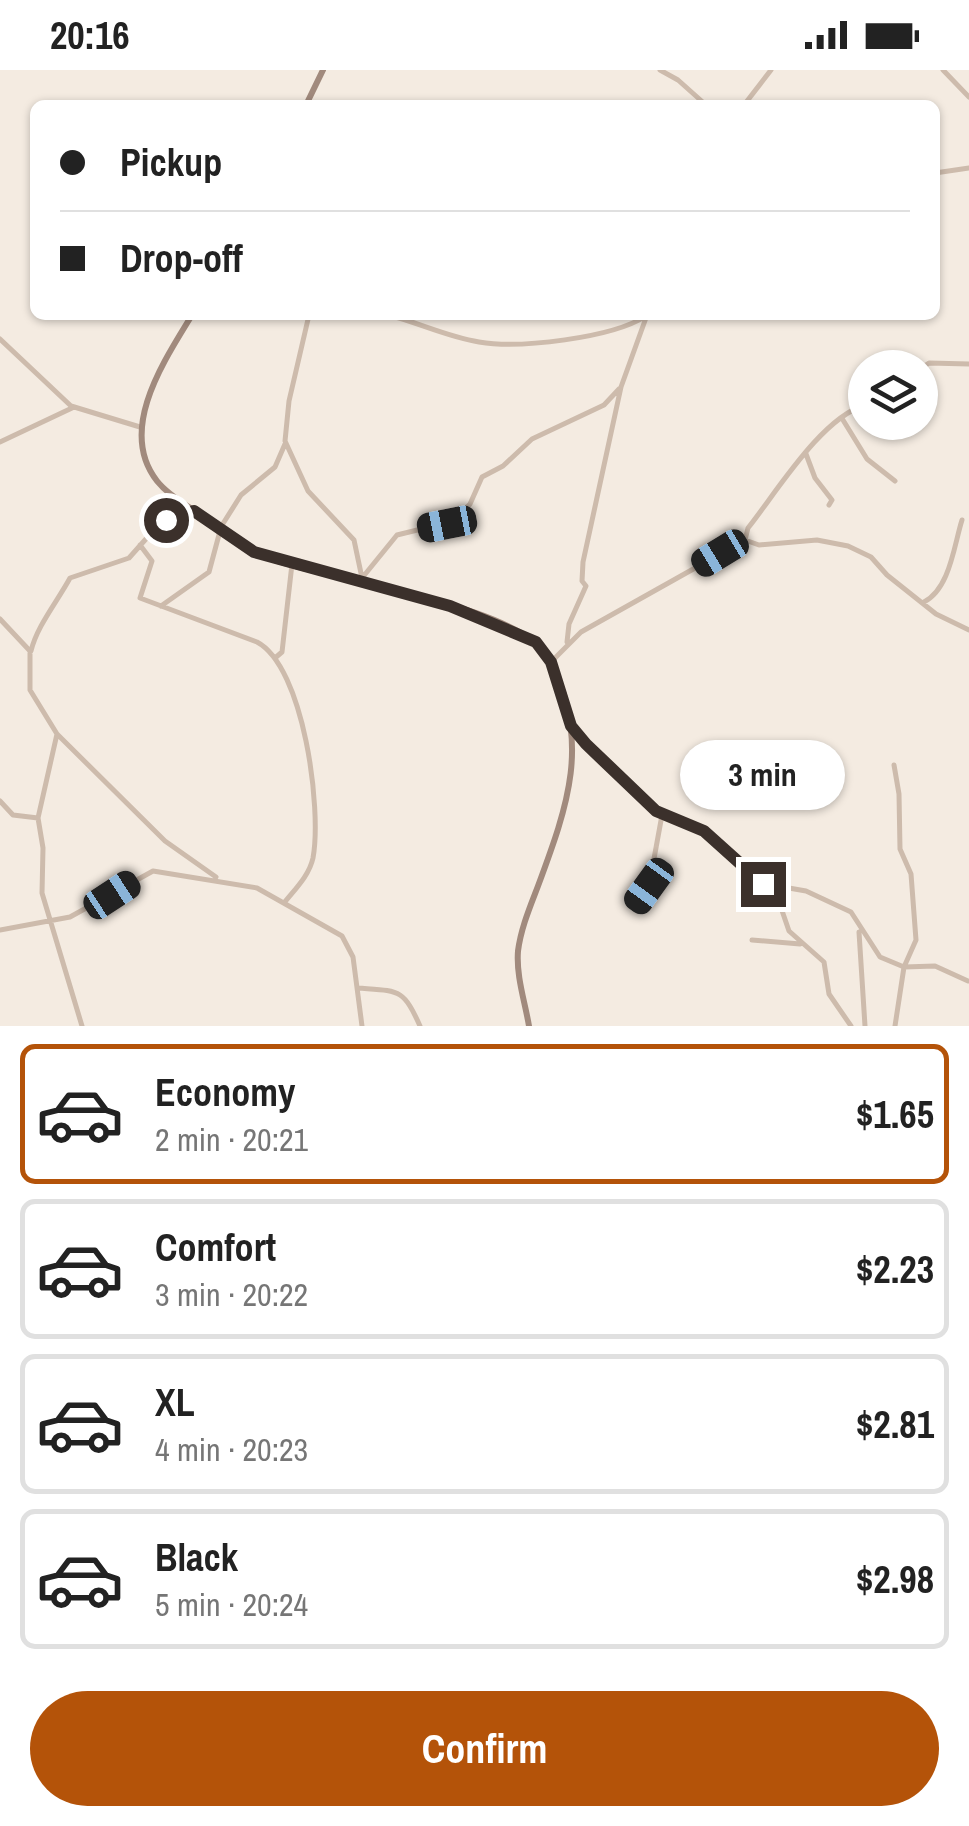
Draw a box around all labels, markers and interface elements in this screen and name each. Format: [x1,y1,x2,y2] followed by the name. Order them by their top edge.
[50,10,130,61] text: 20:16
[120,137,222,188] text: Pickup
[120,233,243,284] text: Drop-off
[848,350,938,440] map controls
[848,350,938,440] button: layers
[144,498,189,543] route start
[415,504,479,544] car
[687,525,753,581] car
[680,739,846,809] callout: 3 min
[728,753,797,796] text: 3 min
[619,853,679,919] car
[741,862,786,907] route end
[79,866,145,924] car
[155,1067,295,1118] text: Economy
[35,1069,125,1159] icon: car
[856,1089,934,1140] text: $1.65
[155,1118,308,1161] text: 2 min · 20:21
[155,1222,276,1273] text: Comfort
[35,1224,125,1314] icon: car
[856,1244,934,1295] text: $2.23
[155,1273,308,1316] text: 3 min · 20:22
[155,1377,195,1428] text: XL
[35,1379,125,1469] icon: car
[856,1399,934,1450] text: $2.81
[155,1428,308,1471] text: 4 min · 20:23
[155,1532,238,1583] text: Black
[35,1534,125,1624] icon: car
[856,1554,934,1605] text: $2.98
[155,1583,308,1626] text: 5 min · 20:24
[30,1691,939,1806] button: Confirm

